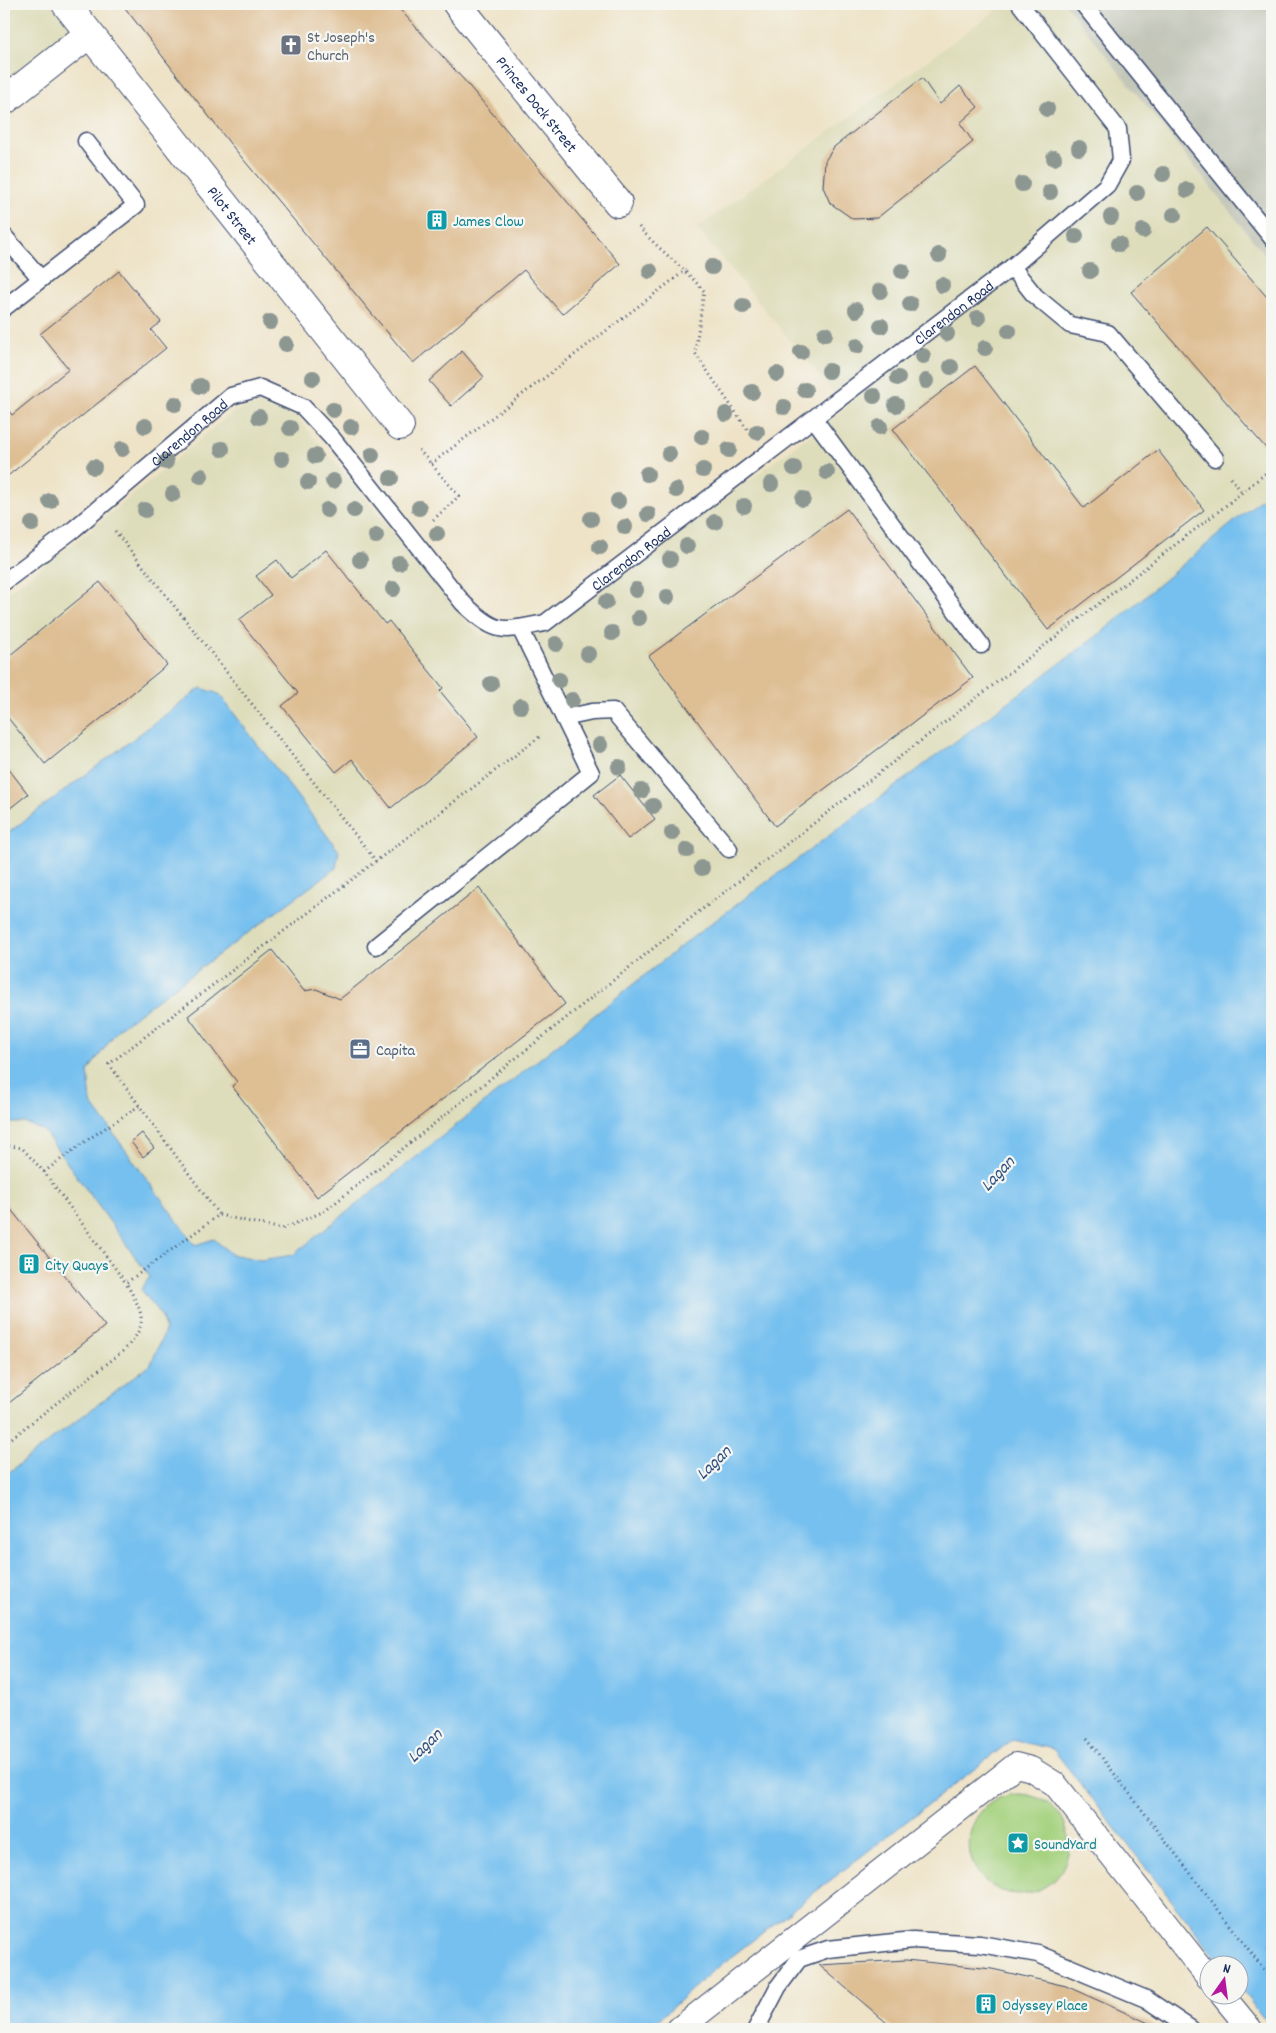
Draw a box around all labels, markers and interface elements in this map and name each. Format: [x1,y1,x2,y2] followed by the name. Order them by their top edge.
[307,27,375,68] place label: St Joseph's Church
[279,33,303,57] church icon: St Joseph's Church
[489,52,582,158] street label: Princes Dock Street
[200,182,262,251] street label: Pilot Street
[425,208,449,232] building icon: James Clow
[453,211,524,234] place label: James Clow
[910,276,1000,352] street label: Clarendon Road
[146,394,234,473] street label: Clarendon Road
[587,522,677,598] street label: Clarendon Road
[348,1037,372,1061] office icon: Capita
[376,1040,416,1063] place label: Capita
[976,1151,1022,1198] water label: Lagan
[17,1252,41,1276] building icon: City Quays
[45,1255,109,1278] place label: City Quays
[692,1440,738,1487] water label: Lagan
[403,1723,449,1770] water label: Lagan
[1006,1831,1030,1855] place icon: SoundYard
[1034,1834,1097,1857] place label: SoundYard
[1198,1956,1248,2006] north arrow
[1221,1959,1233,1980] text: N
[974,1992,998,2016] building icon: Odyssey Place
[1002,1995,1088,2018] place label: Odyssey Place

